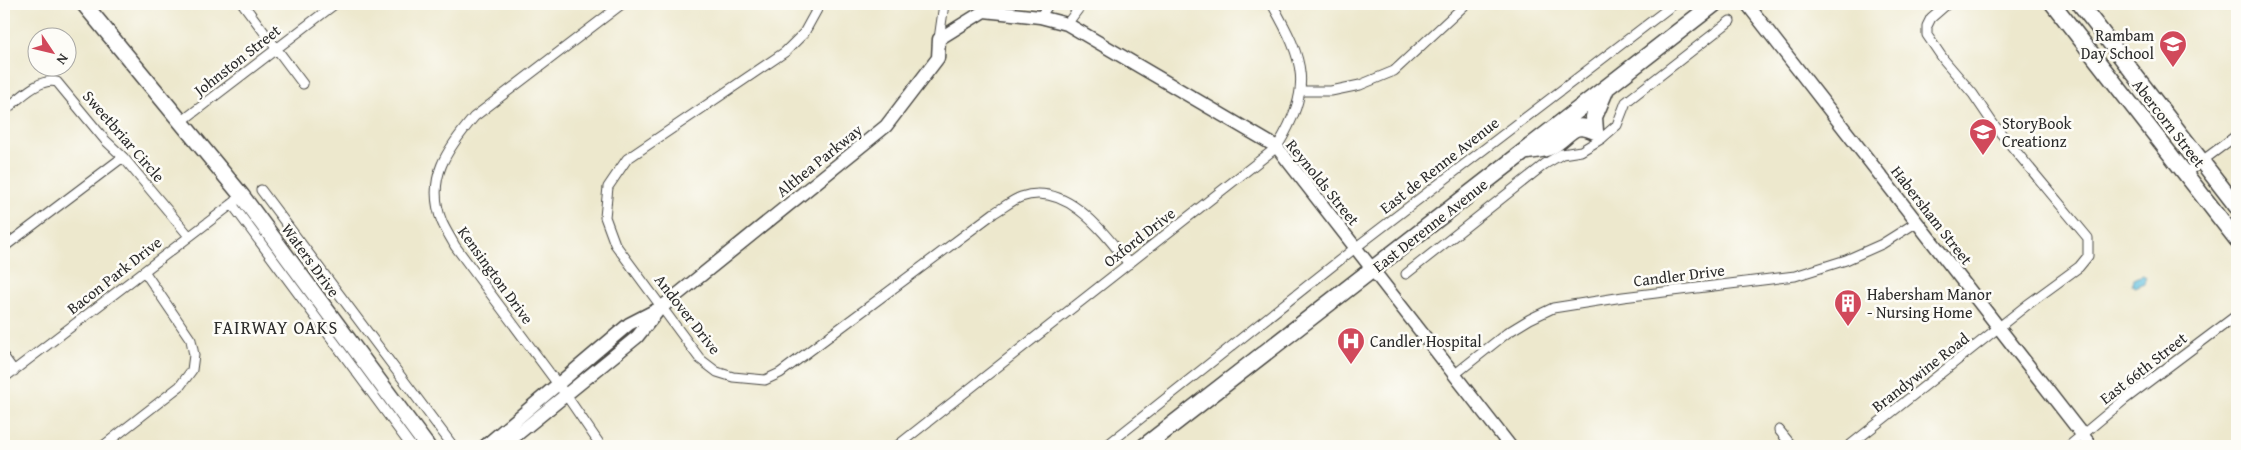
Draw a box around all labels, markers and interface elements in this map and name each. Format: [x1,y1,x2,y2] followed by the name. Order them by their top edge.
[187,18,286,103] street label: Johnston Street
[2081,23,2155,65] place label: Rambam Day School
[28,28,78,78] north arrow
[2158,29,2188,68] school or university icon: Rambam Day School
[51,50,74,70] text: N
[2127,74,2212,173] street label: Abercorn Street
[77,85,171,187] street label: Sweetbriar Circle
[1374,111,1504,219] street label: East de Renne Avenue
[2002,111,2073,153] place label: StoryBook Creationz
[1968,117,1998,156] school or university icon: StoryBook Creationz
[771,118,867,202] street label: Althea Parkway
[1281,134,1366,231] street label: Reynolds Street
[1885,160,1979,270] street label: Habersham Street
[1367,172,1493,278] street label: East Derenne Avenue
[1098,201,1180,273] street label: Oxford Drive
[276,218,346,302] street label: Waters Drive
[452,221,540,329] street label: Kensington Drive
[61,230,167,320] street label: Bacon Park Drive
[1632,257,1726,293] street label: Candler Drive
[649,269,727,359] street label: Andover Drive
[1867,282,1992,324] place label: Habersham Manor - Nursing Home
[1833,288,1863,327] building icon: Habersham Manor - Nursing Home
[214,314,338,341] district label: FAIRWAY OAKS
[1336,326,1366,365] hospital icon: Candler Hospital
[1866,326,1974,418] street label: Brandywine Road
[2094,326,2192,410] street label: East 66th Street
[1370,329,1482,353] place label: Candler Hospital

